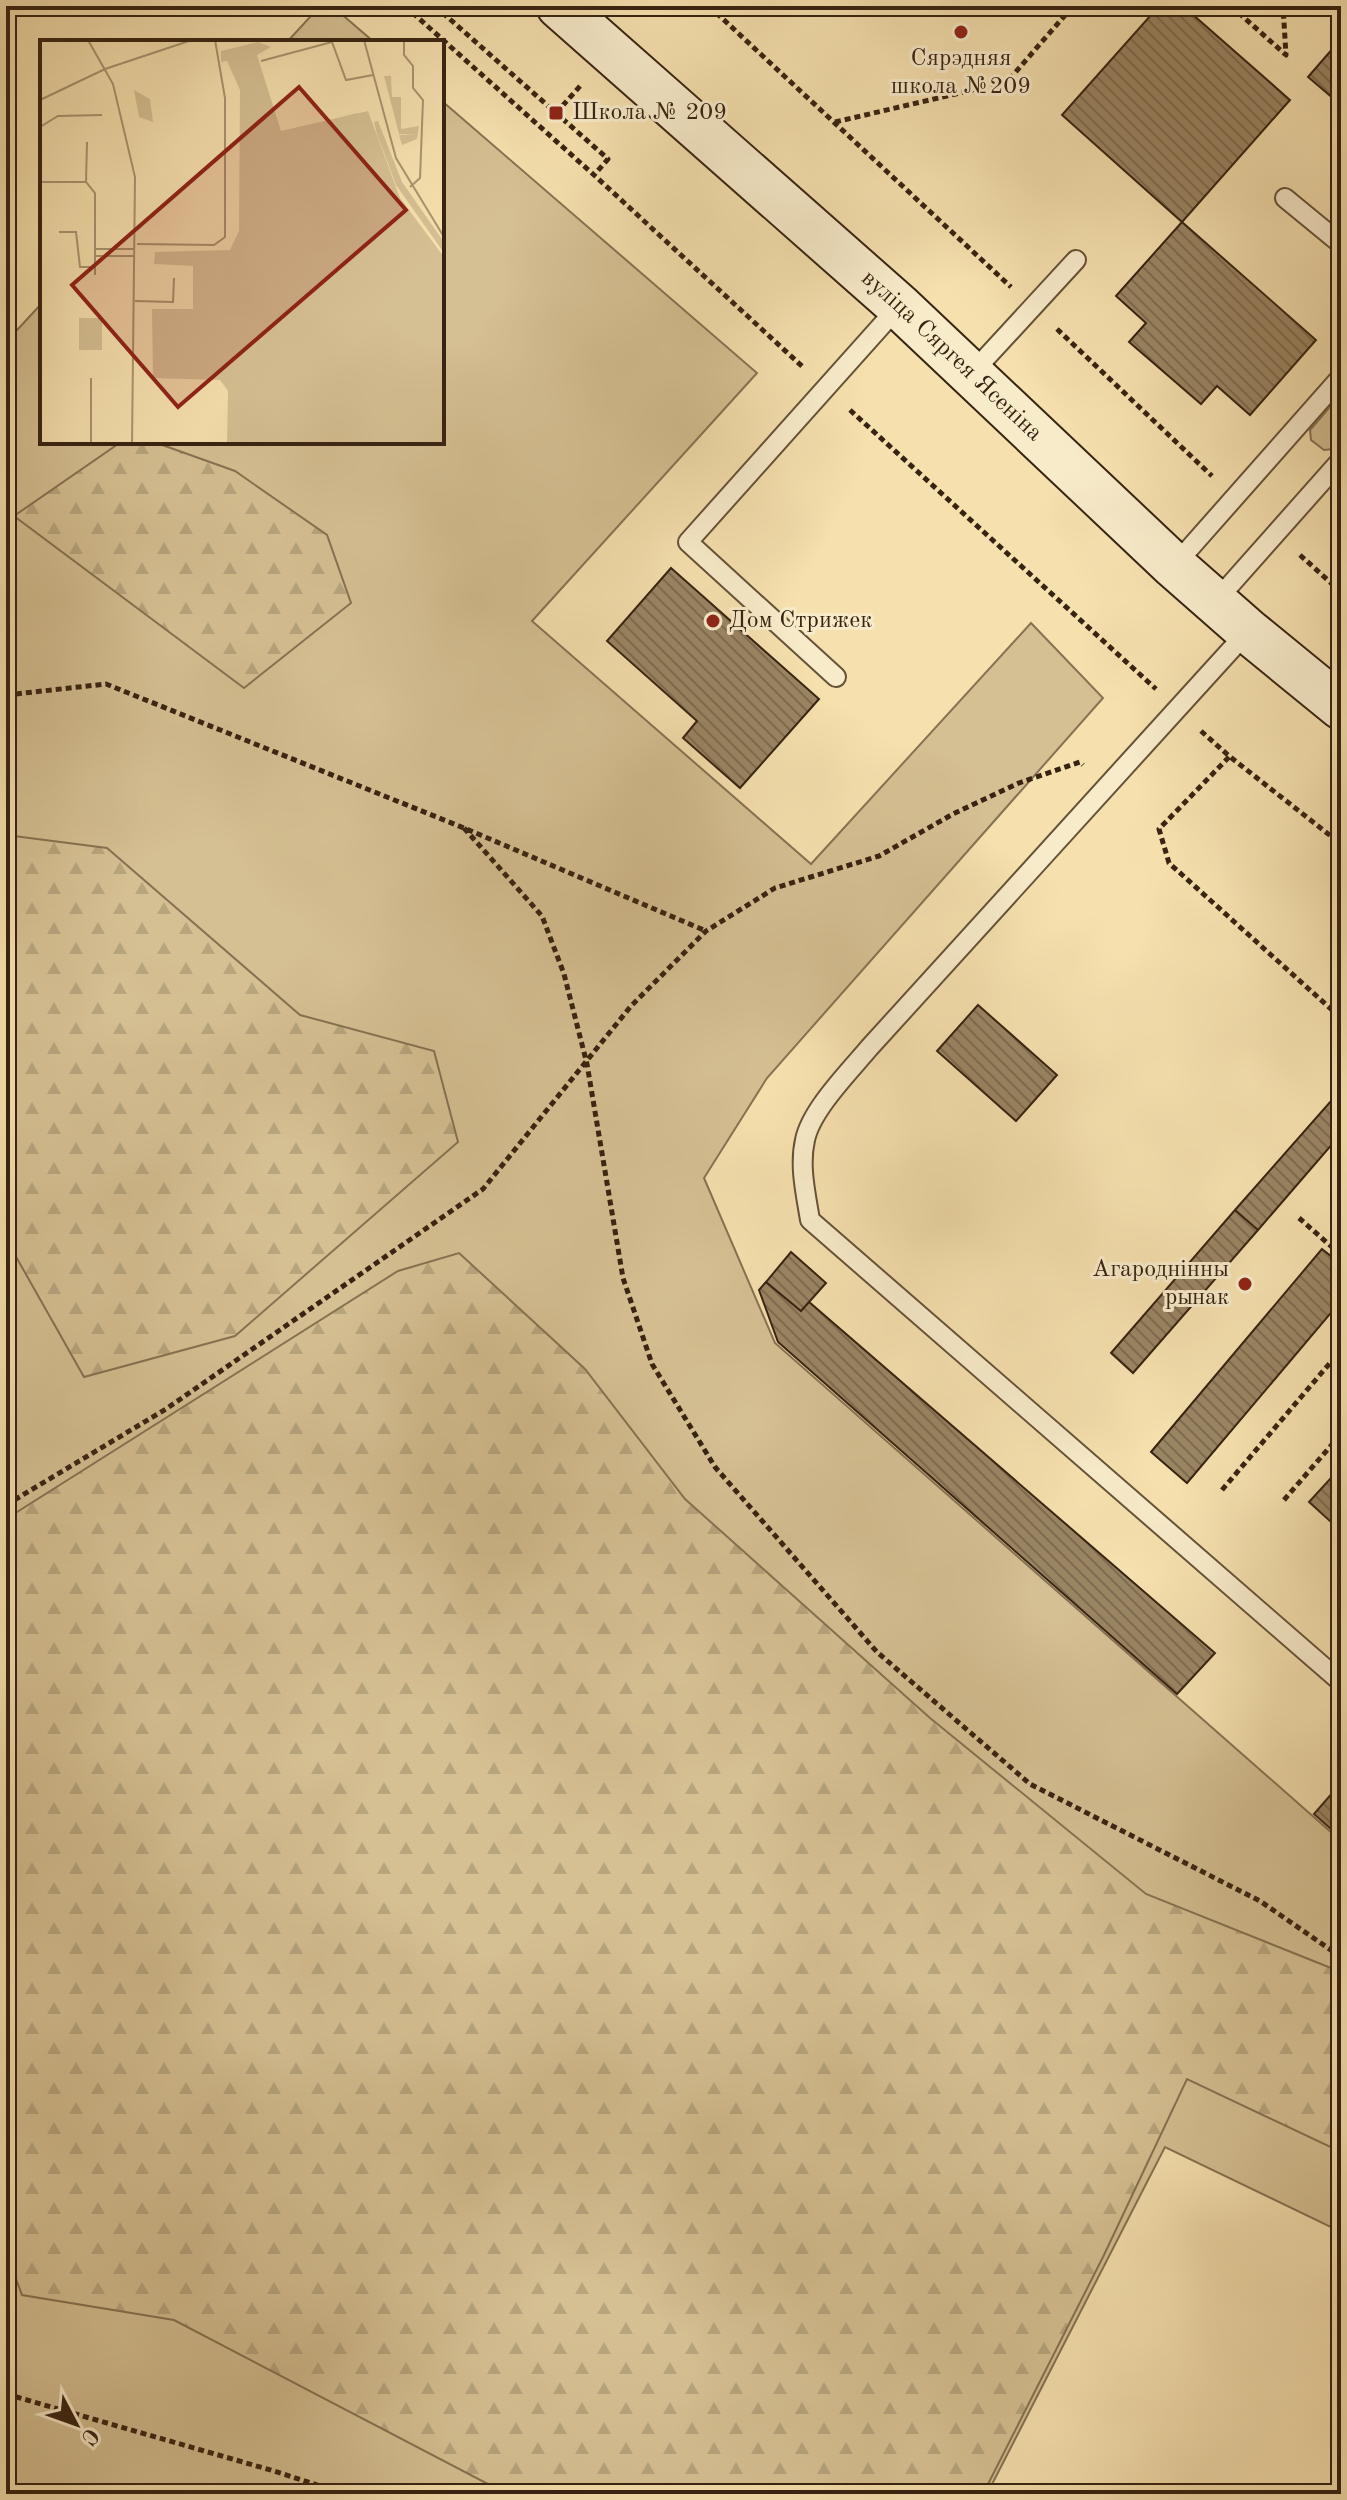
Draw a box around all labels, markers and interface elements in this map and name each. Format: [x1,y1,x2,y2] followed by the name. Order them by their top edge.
[952,23,970,41] marker: Сярэдняя школа №209
[40,40,444,444] inset map
[891,47,1031,99] place label: Сярэдняя школа №209
[572,101,727,125] place label: Школа № 209
[547,104,565,122] marker: Школа № 209
[856,266,1047,446] street label: вуліца Сяргея Ясеніна
[729,609,872,633] place label: Дом Стрижек
[704,612,722,630] marker: Дом Стрижек
[1092,1258,1229,1310] place label: Агароднінны рынак
[1236,1275,1254,1293] marker: Агароднінны рынак
[36,2384,116,2464] north arrow
[77,2423,103,2449] text: С

